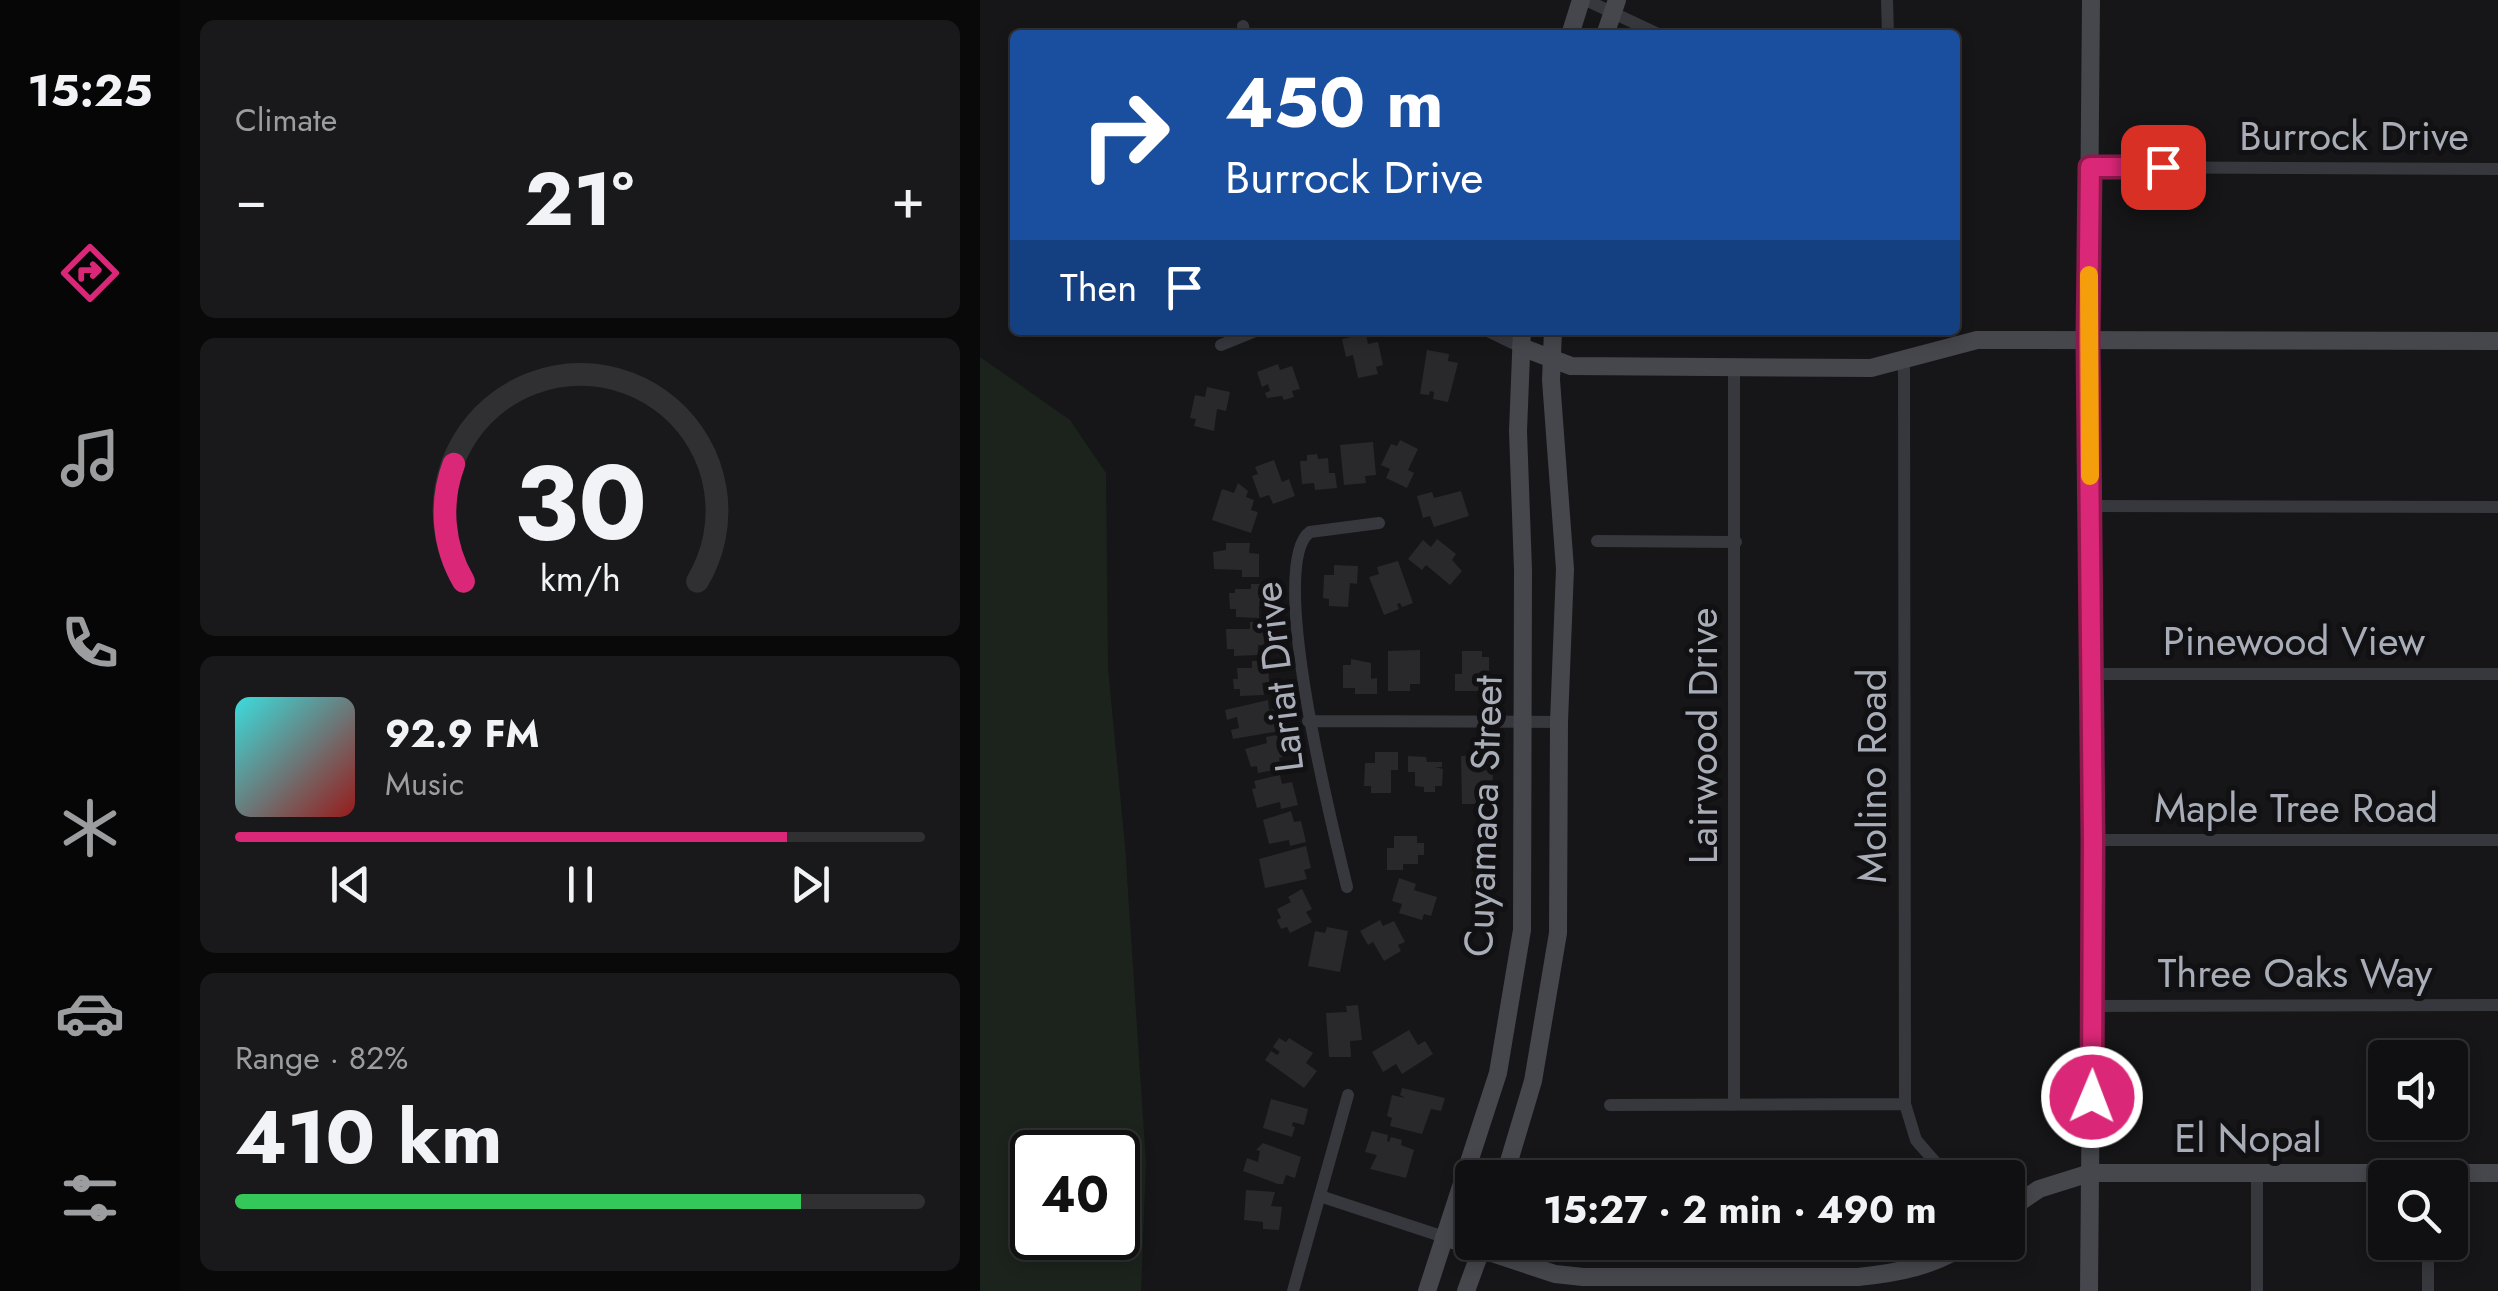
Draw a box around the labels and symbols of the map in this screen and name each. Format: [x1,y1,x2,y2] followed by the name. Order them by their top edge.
[2239,107,2469,165] street label: Burrock Drive
[2121,125,2206,210] pin
[1238,579,1318,775] street label: Lariat Drive
[1674,608,1732,864] street label: Lairwood Drive
[2163,612,2425,670] street label: Pinewood View
[1843,669,1901,883] street label: Molino Road
[1449,674,1517,958] street label: Cuyamaca Street
[2154,779,2438,837] street label: Maple Tree Road
[2158,944,2433,1002] street label: Three Oaks Way
[2040,1045,2144,1149] position arrow
[2174,1109,2322,1167] street label: El Nopal
[1010,1130,1140,1260] speed limit sign: 40

